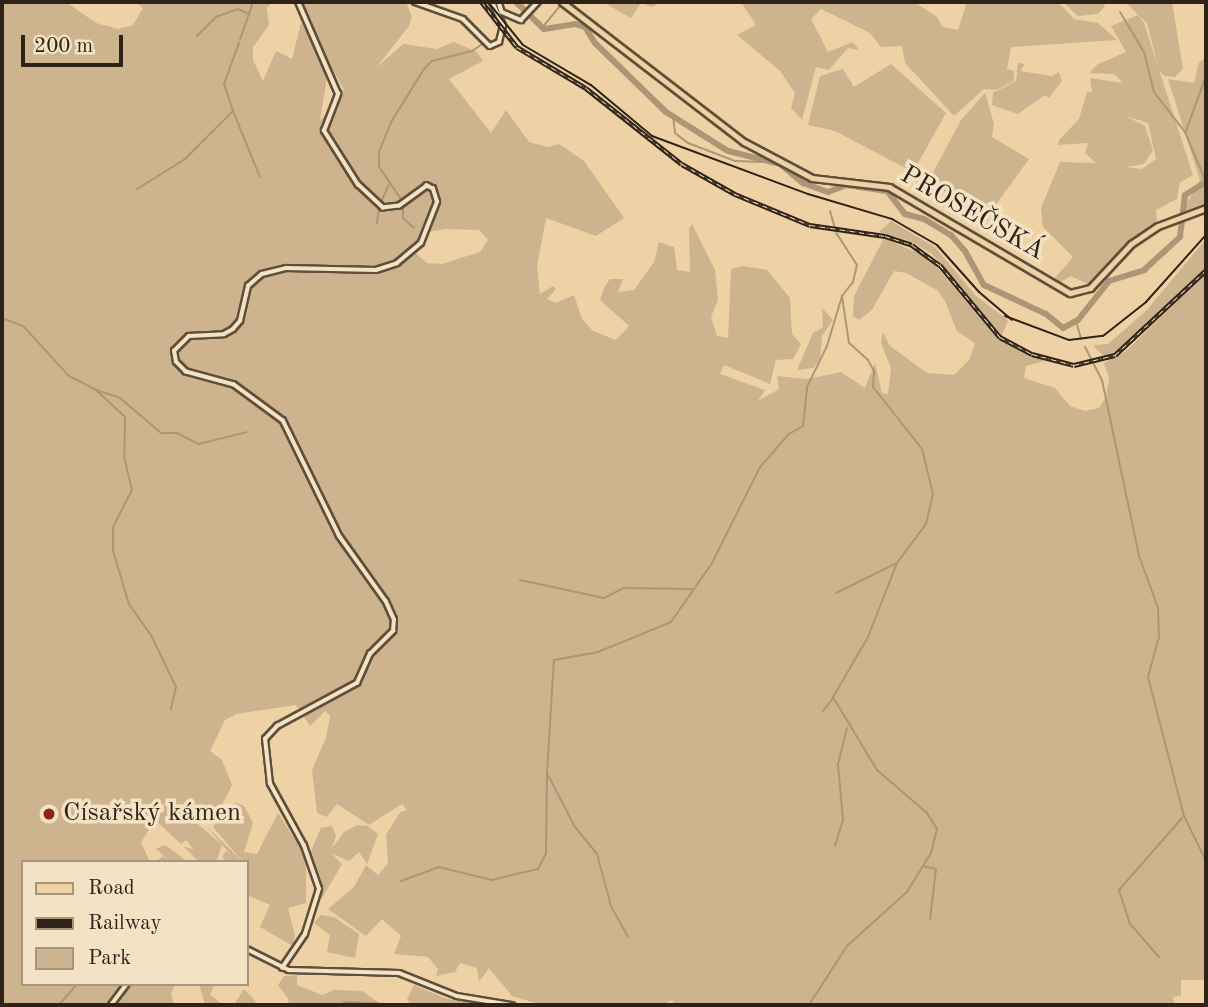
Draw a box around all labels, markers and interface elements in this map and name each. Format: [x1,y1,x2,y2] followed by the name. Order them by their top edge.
[24,21,126,65] scale bar
[34,36,93,57] text: 200 m
[894,160,1050,268] street label: PROSEČSKÁ
[63,798,241,830] place label: Císařský kámen
[41,806,57,822] marker: Císařský kámen
[21,860,248,986] legend
[88,878,135,899] text: Road
[88,913,162,934] text: Railway
[88,948,131,969] text: Park

